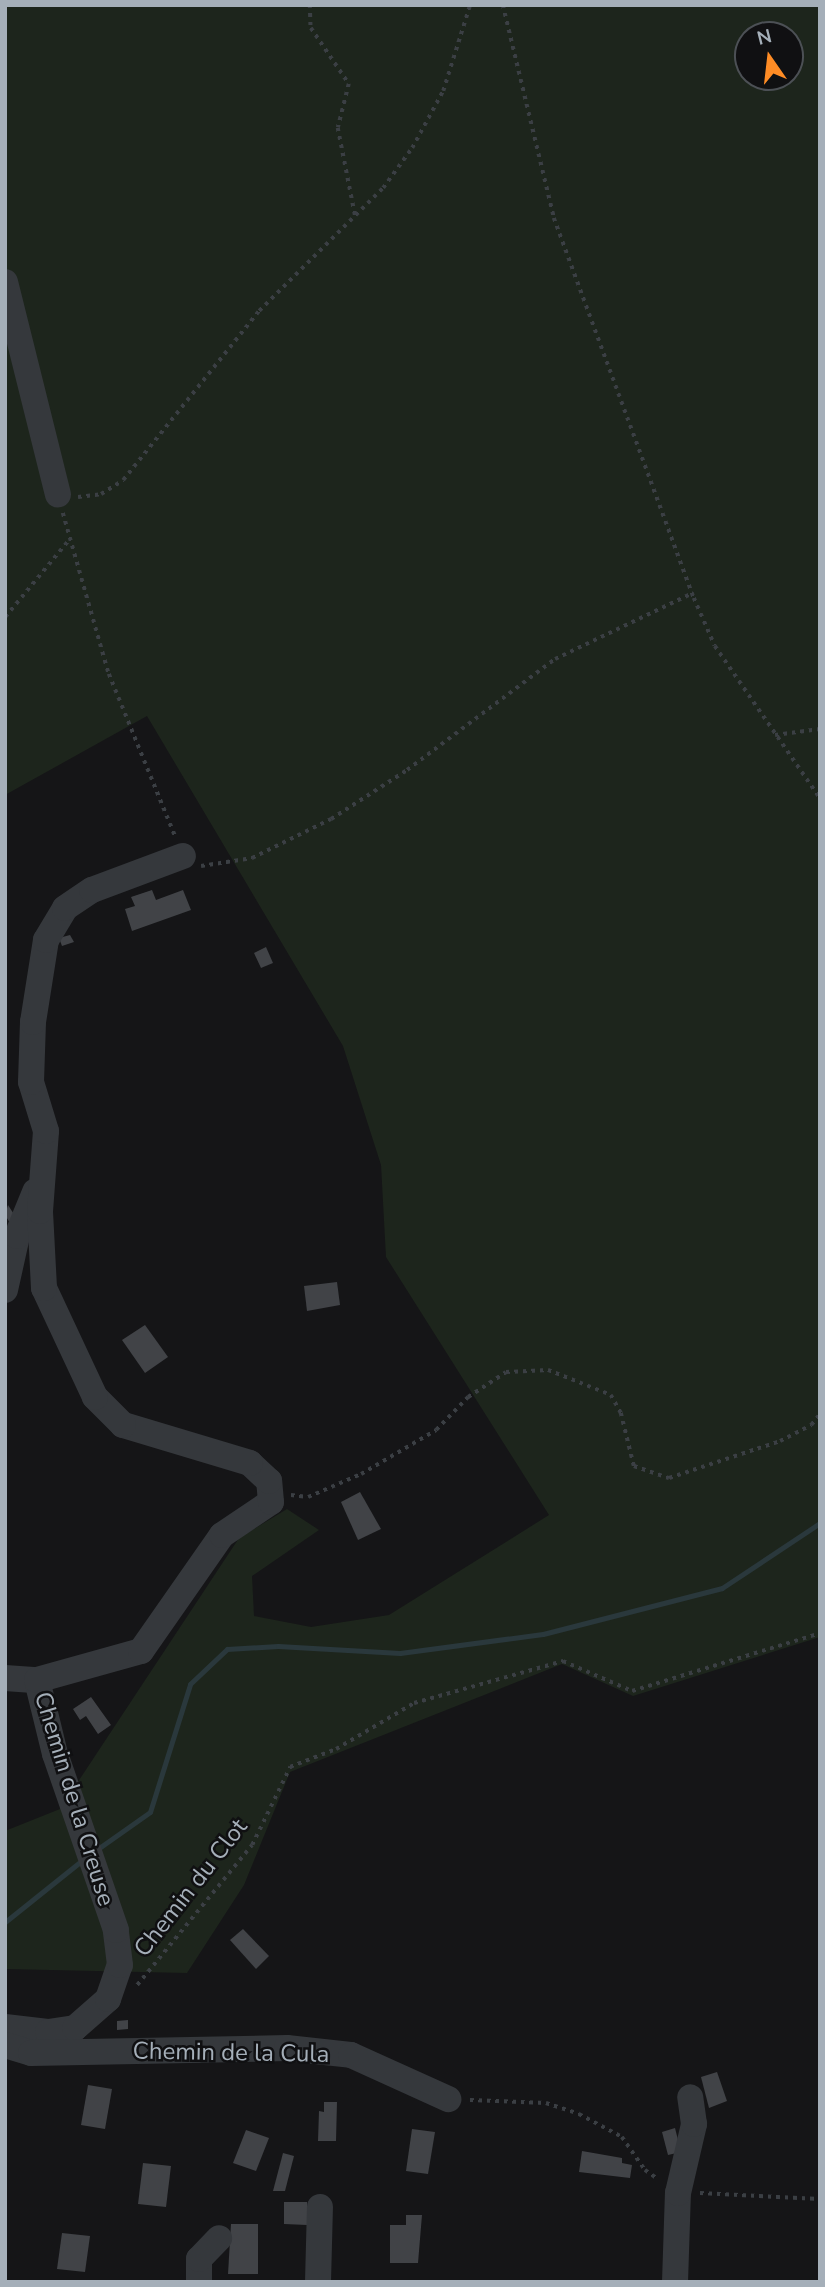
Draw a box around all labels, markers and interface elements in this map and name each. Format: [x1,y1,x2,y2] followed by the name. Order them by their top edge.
[734,21,804,91] north arrow
[754,23,774,52] text: N
[28,1688,120,1910] street label: Chemin de la Creuse
[128,1813,254,1963] street label: Chemin du Clot
[132,2037,330,2069] street label: Chemin de la Cula

